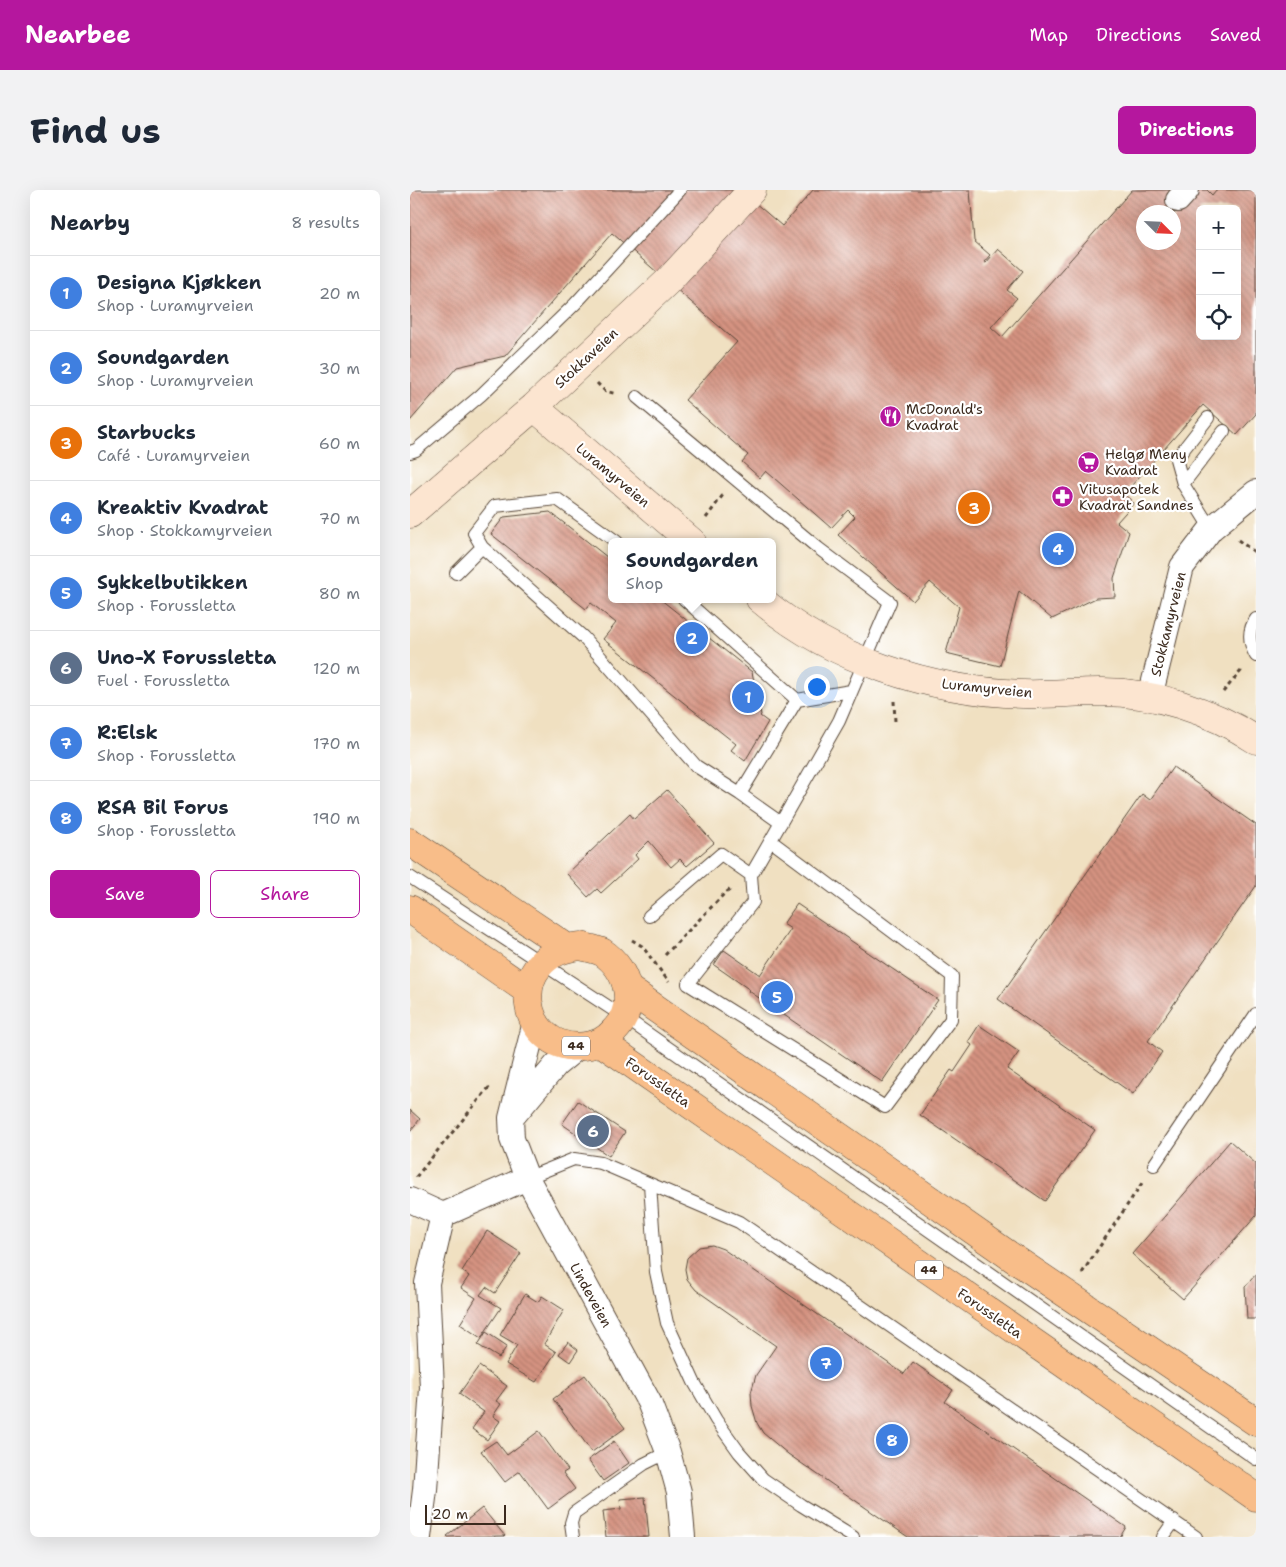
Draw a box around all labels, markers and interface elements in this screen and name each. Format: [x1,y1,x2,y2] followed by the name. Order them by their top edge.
[25,19,131,51] text: Nearbee
[1030,23,1068,47] text: Map
[1096,23,1182,47] text: Directions
[1210,23,1261,47] text: Saved
[1118,106,1256,154] button: Directions
[30,107,161,154] text: Find us
[1136,205,1181,250] north arrow
[1196,205,1241,340] map controls
[1196,205,1241,250] button: +
[50,209,130,237] text: Nearby
[291,212,360,233] text: 8 results
[1196,250,1241,295] button: −
[97,270,261,295] text: Designa Kjøkken
[62,283,70,304] text: 1
[319,283,360,304] text: 20 m
[97,295,254,316] text: Shop · Luramyrveien
[1196,295,1241,340] button: locate
[550,324,622,392] street label: Stokkaveien
[97,345,229,370] text: Soundgarden
[60,358,72,379] text: 2
[319,358,360,379] text: 30 m
[97,370,254,391] text: Shop · Luramyrveien
[906,400,983,434] place label: McDonald's Kvadrat
[878,405,902,429] restaurant icon: McDonald's Kvadrat
[97,420,196,445] text: Starbucks
[60,433,72,454] text: 3
[319,433,360,454] text: 60 m
[572,439,654,511] street label: Luramyrveien
[97,445,250,466] text: Café · Luramyrveien
[1105,445,1187,479] place label: Helgø Meny Kvadrat
[1077,450,1101,474] supermarket icon: Helgø Meny Kvadrat
[1079,480,1194,514] place label: Vitusapotek Kvadrat Sandnes
[1051,485,1075,509] pharmacy icon: Vitusapotek Kvadrat Sandnes
[958,489,990,527] pin: 3
[97,495,268,520] text: Kreaktiv Kvadrat
[60,508,72,529] text: 4
[319,508,360,529] text: 70 m
[97,520,272,541] text: Shop · Stokkamyrveien
[1042,530,1074,568] pin: 4
[608,538,776,603] popup
[626,548,758,573] text: Soundgarden
[1146,569,1190,678] street label: Stokkamyrveien
[97,570,248,595] text: Sykkelbutikken
[626,573,663,594] text: Shop
[61,583,71,604] text: 5
[319,583,360,604] text: 80 m
[97,595,236,616] text: Shop · Forussletta
[676,619,708,657] pin: 2
[97,645,276,670] text: Uno-X Forussletta
[60,658,72,679] text: 6
[313,658,360,679] text: 120 m
[97,670,230,691] text: Fuel · Forussletta
[804,674,830,700] your location
[941,674,1034,702] street label: Luramyrveien
[732,678,764,716] pin: 1
[97,720,158,745] text: R:Elsk
[60,733,72,754] text: 7
[313,733,360,754] text: 170 m
[97,745,236,766] text: Shop · Forussletta
[97,795,229,820] text: RSA Bil Forus
[60,808,72,829] text: 8
[313,808,360,829] text: 190 m
[97,820,236,841] text: Shop · Forussletta
[50,870,200,918] button: Save
[210,870,360,918] button: Share
[761,978,793,1016] pin: 5
[562,1036,590,1056] road number: 44
[622,1053,694,1111] street label: Forussletta
[577,1112,609,1150] pin: 6
[566,1260,616,1331] street label: Lindeveien
[915,1260,943,1280] road number: 44
[954,1284,1026,1342] street label: Forussletta
[810,1344,842,1382] pin: 7
[876,1421,908,1459] pin: 8
[425,1502,506,1525] scale bar
[432,1505,468,1523] text: 20 m

